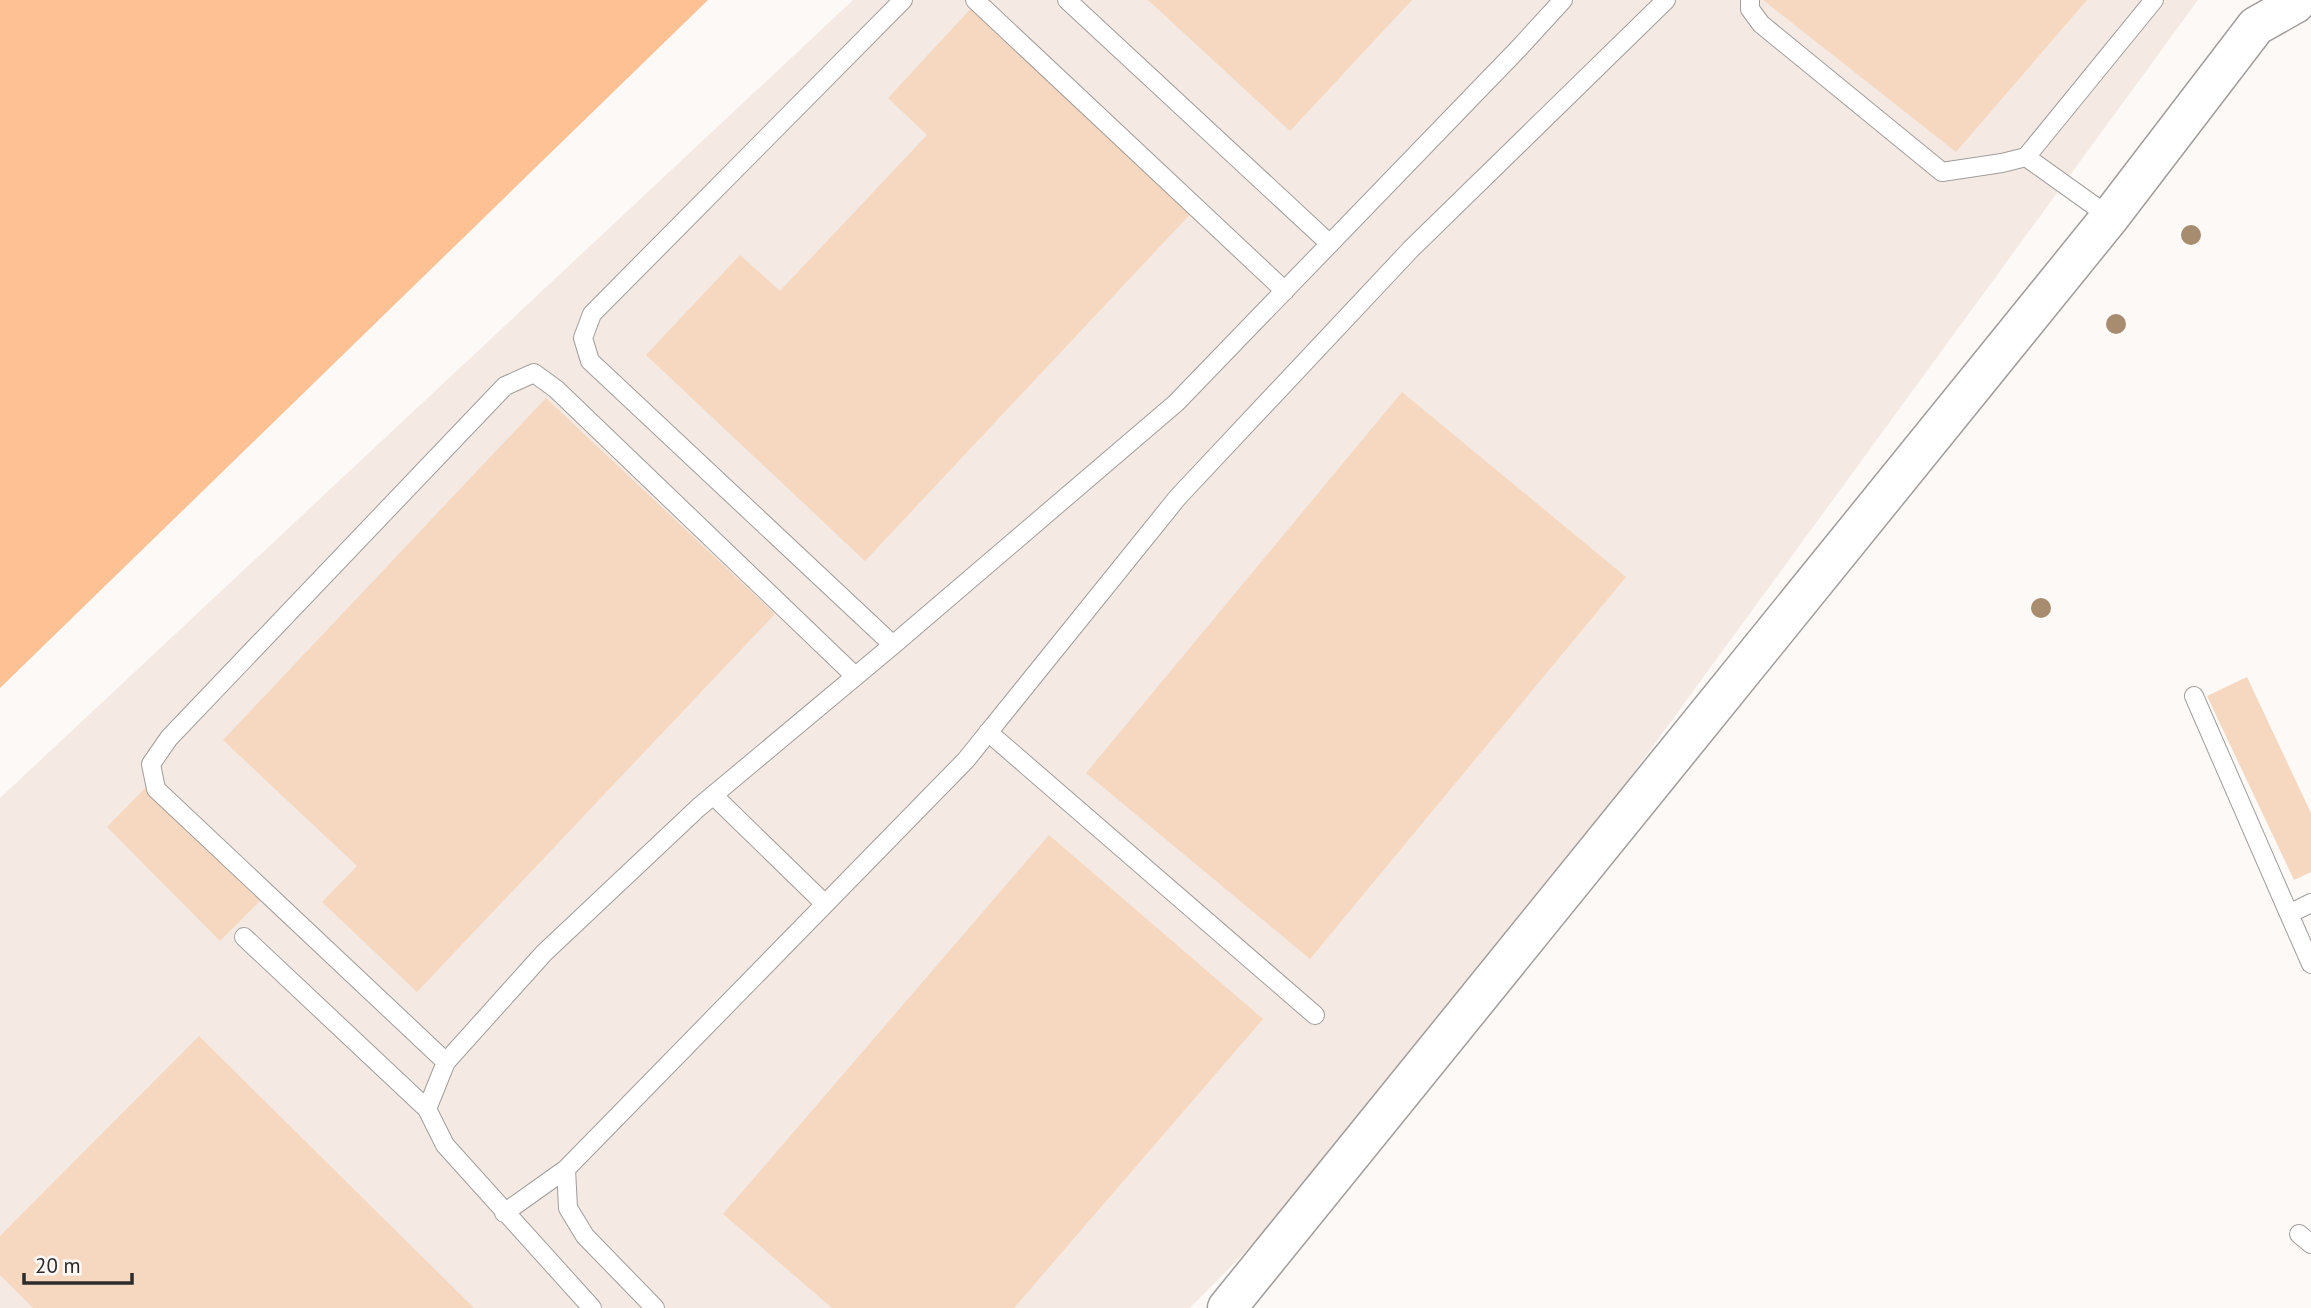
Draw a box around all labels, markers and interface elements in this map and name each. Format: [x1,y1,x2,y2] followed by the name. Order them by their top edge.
[24,1242,133,1286] scale bar
[35,1252,81,1279] text: 20 m

